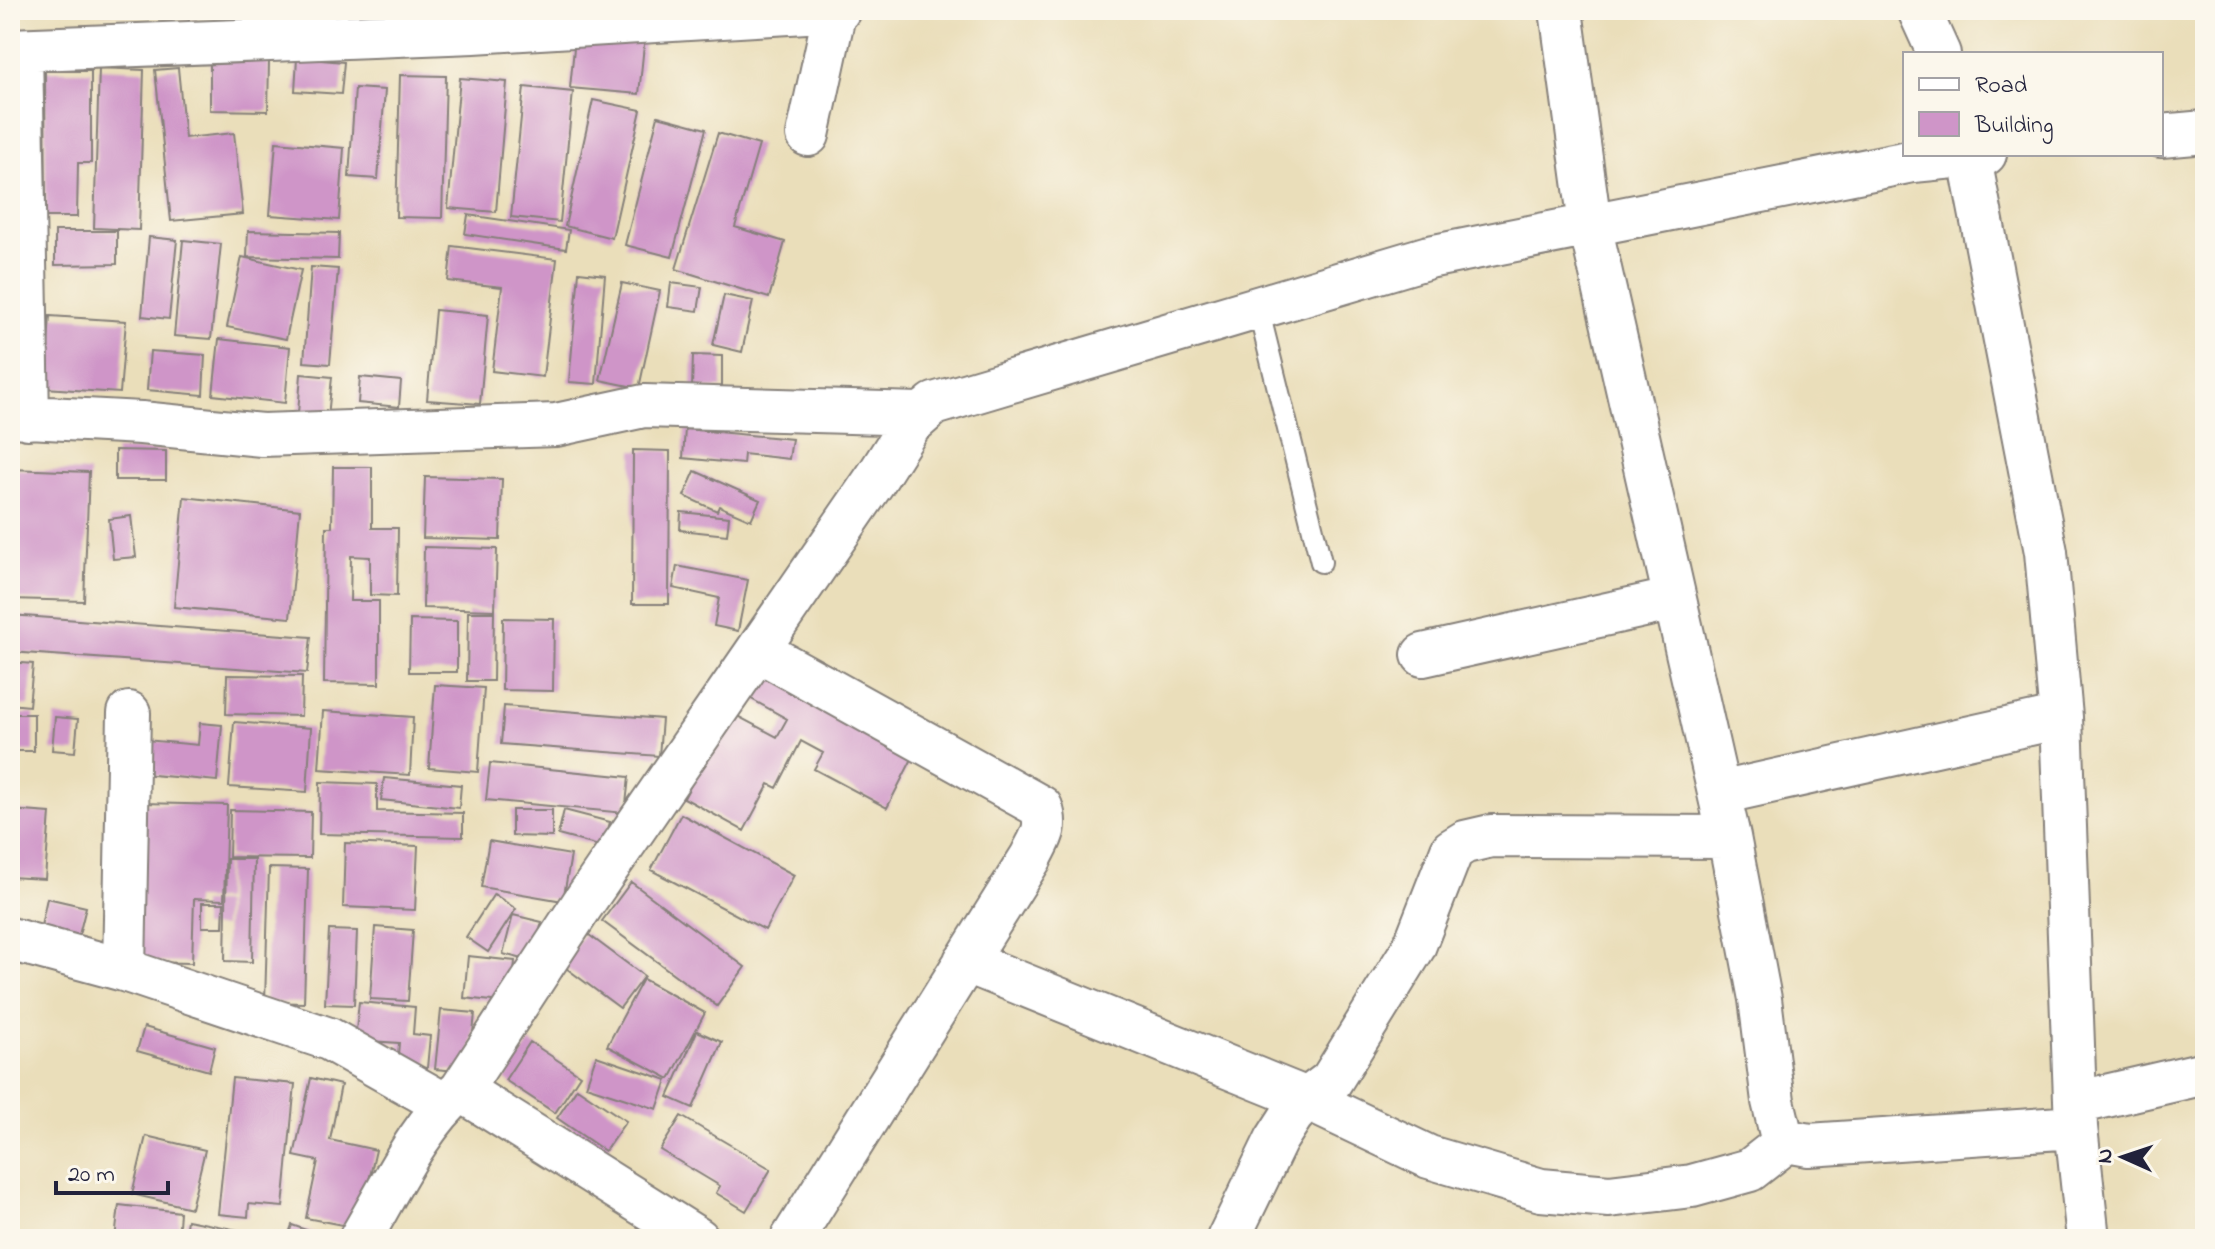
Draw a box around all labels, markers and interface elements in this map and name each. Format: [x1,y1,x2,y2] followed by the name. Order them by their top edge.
[1903,52,2163,156] legend
[1975,69,2028,104] text: Road
[1974,109,2054,144] text: Building
[2083,1117,2163,1197] north arrow
[56,1145,168,1195] scale bar
[2090,1148,2122,1164] text: N
[68,1158,115,1193] text: 20 m

